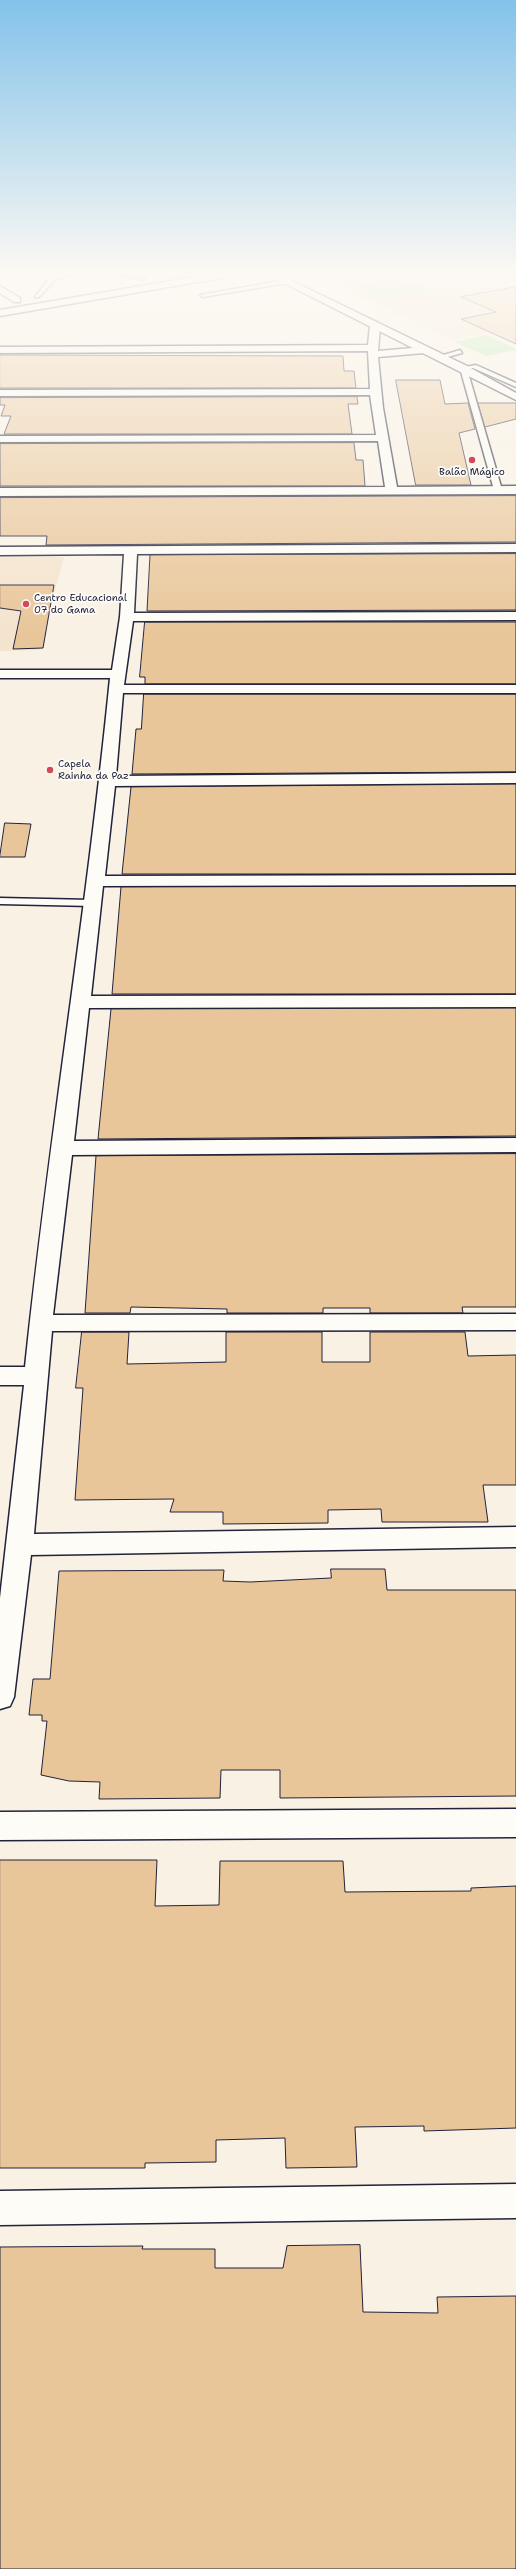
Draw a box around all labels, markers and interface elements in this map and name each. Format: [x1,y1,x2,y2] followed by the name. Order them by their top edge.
[467,455,477,465] marker: Balão Mágico
[439,466,505,478] place label: Balão Mágico
[34,592,127,616] place label: Centro Educacional 07 do Gama
[21,599,31,609] marker: Centro Educacional 07 do Gama
[58,758,129,782] place label: Capela Rainha da Paz
[45,765,55,775] marker: Capela Rainha da Paz

